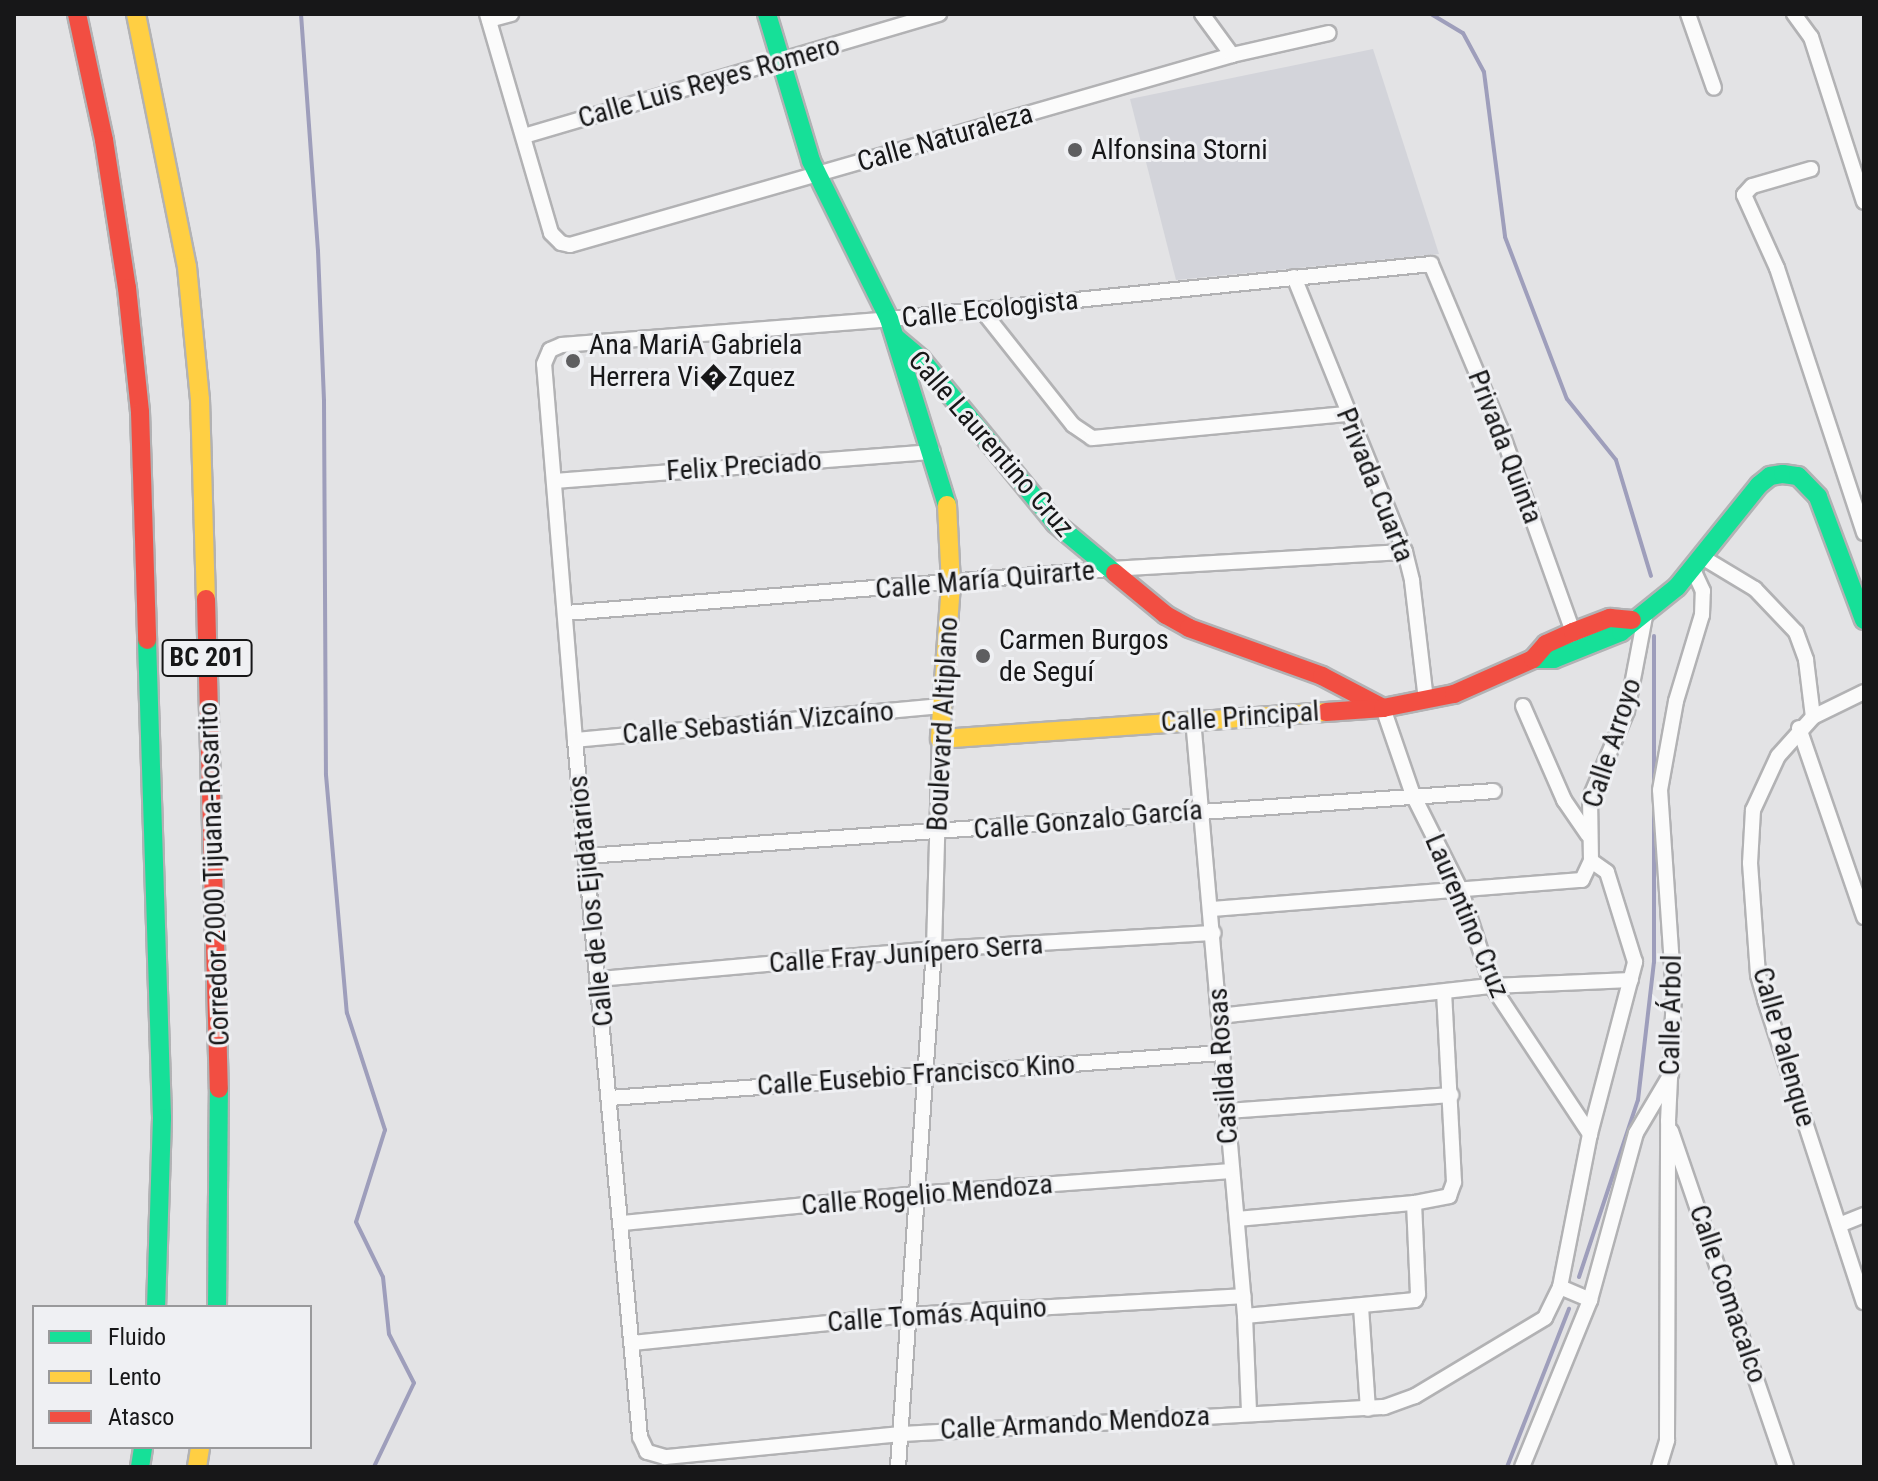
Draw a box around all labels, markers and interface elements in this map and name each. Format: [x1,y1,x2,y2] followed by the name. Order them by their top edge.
[574,29,844,135] street label: Calle Luis Reyes Romero
[853,97,1037,179] street label: Calle Naturaleza
[1091,133,1268,167] place label: Alfonsina Storni
[1066,141,1084,159] marker: Alfonsina Storni
[900,283,1080,335] street label: Calle Ecologista
[589,328,802,394] place label: Ana MariA Gabriela Herrera Vi�Zquez
[901,344,1081,544] street label: Calle Laurentino Cruz
[564,352,582,370] marker: Ana MariA Gabriela Herrera Vi�Zquez
[1460,366,1550,528] street label: Privada Quinta
[1329,403,1421,567] street label: Privada Cuarta
[665,444,823,488] street label: Felix Preciado
[874,554,1096,606] street label: Calle María Quirarte
[921,616,965,832] street label: Boulevard Altiplano
[999,623,1169,689] place label: Carmen Burgos de Seguí
[161,636,253,680] road number: BC 201
[974,647,992,665] marker: Carmen Burgos de Seguí
[1575,674,1649,812] street label: Calle Arroyo
[621,694,895,752] street label: Calle Sebastián Vizcaíno
[1160,695,1320,739] street label: Calle Principal
[191,701,237,1047] street label: Corredor 2000 Tijuana-Rosarito
[561,774,621,1028] street label: Calle de los Ejidatarios
[972,793,1204,847] street label: Calle Gonzalo García
[1418,829,1516,1003] street label: Laurentino Cruz
[768,928,1044,980] street label: Calle Fray Junípero Serra
[1653,954,1689,1076] street label: Calle Árbol
[1745,963,1823,1131] street label: Calle Palenque
[1201,987,1245,1145] street label: Casilda Rosas
[756,1047,1076,1103] street label: Calle Eusebio Francisco Kino
[800,1167,1054,1223] street label: Calle Rogelio Mendoza
[1682,1201,1774,1387] street label: Calle Comacalco
[826,1291,1048,1339] street label: Calle Tomás Aquino
[32,1305,312,1449] legend
[108,1323,166,1351] text: Fluido
[108,1363,161,1391] text: Lento
[939,1399,1211,1447] street label: Calle Armando Mendoza
[108,1403,174,1431] text: Atasco

